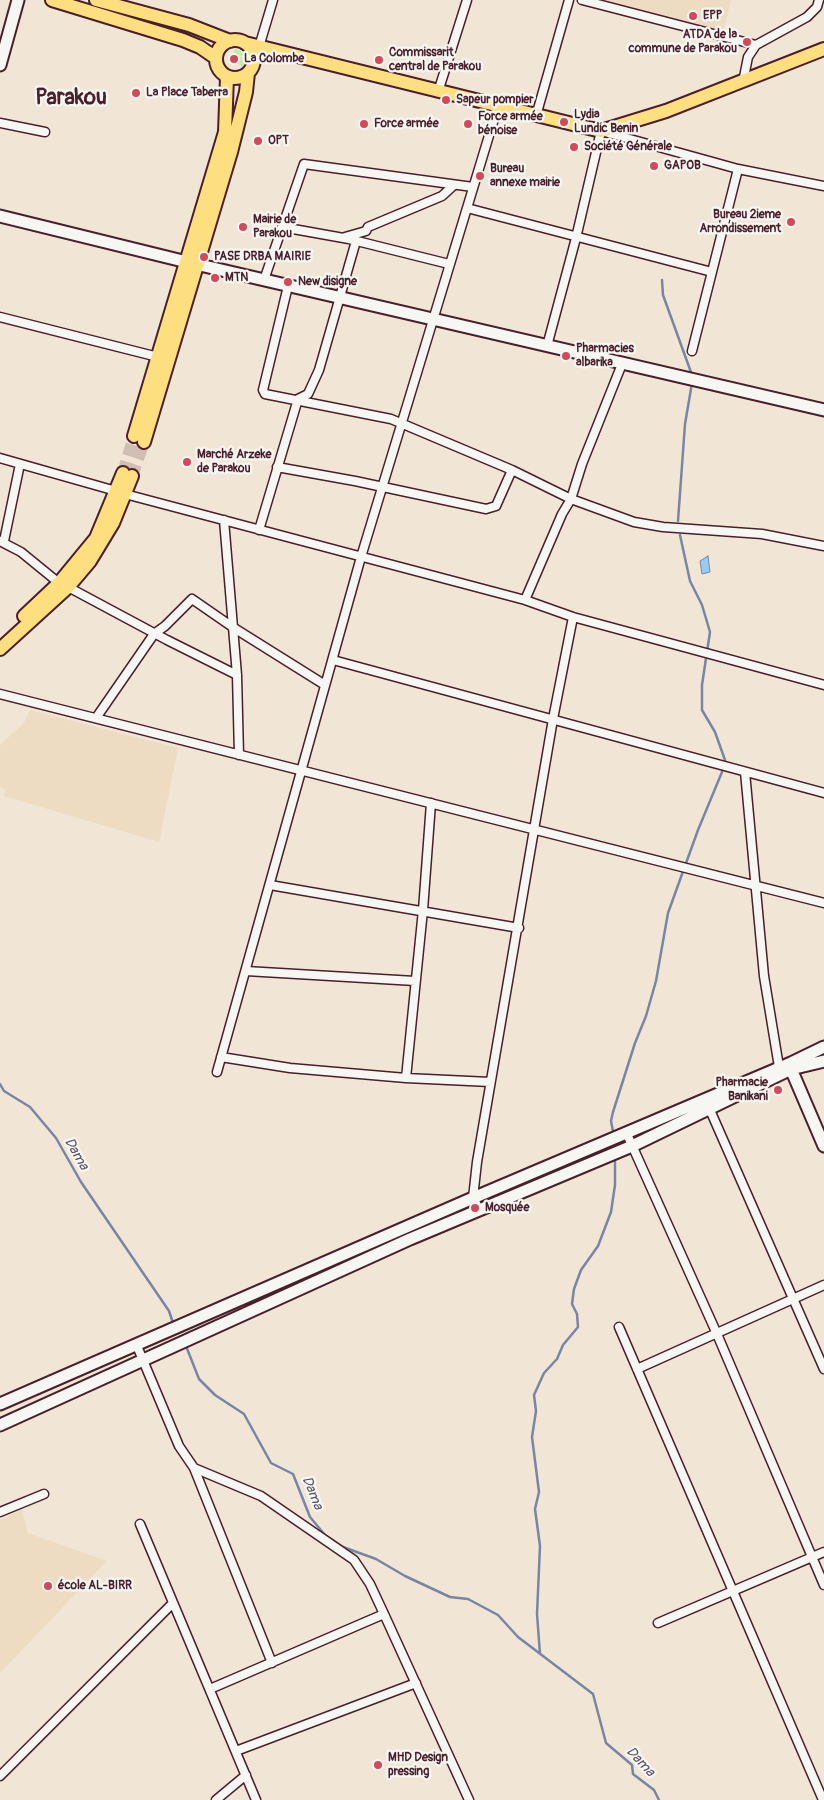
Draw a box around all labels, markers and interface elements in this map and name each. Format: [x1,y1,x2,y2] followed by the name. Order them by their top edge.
[703,9,722,23] place label: EPP
[687,10,699,22] marker: EPP
[629,28,737,56] place label: ATDA de la commune de Parakou
[741,36,753,48] marker: ATDA de la commune de Parakou
[389,46,481,74] place label: Commissarit central de Parakou
[244,52,304,66] place label: La Colombe
[228,53,240,65] marker: La Colombe
[373,54,385,66] marker: Commissarit central de Parakou
[35,85,107,111] district label: Parakou
[146,86,228,100] place label: La Place Taberra
[130,87,142,99] marker: La Place Taberra
[456,93,533,107] place label: Sapeur pompier
[440,94,452,106] marker: Sapeur pompier
[574,108,638,136] place label: Lydia Lundic Benin
[478,110,543,138] place label: Force armée bénoise
[558,116,570,128] marker: Lydia Lundic Benin
[374,117,439,131] place label: Force armée
[358,118,370,130] marker: Force armée
[462,118,474,130] marker: Force armée bénoise
[268,134,289,148] place label: OPT
[252,135,264,147] marker: OPT
[584,140,672,154] place label: Société Générale
[568,141,580,153] marker: Société Générale
[664,159,701,173] place label: GAPOB
[648,160,660,172] marker: GAPOB
[490,162,560,190] place label: Bureau annexe mairie
[474,170,486,182] marker: Bureau annexe mairie
[699,208,781,236] place label: Bureau 2ieme Arrondissement
[253,213,296,241] place label: Mairie de Parakou
[785,216,797,228] marker: Bureau 2ieme Arrondissement
[237,221,249,233] marker: Mairie de Parakou
[214,250,311,264] place label: PASE DRBA MAIRIE
[198,251,210,263] marker: PASE DRBA MAIRIE
[225,271,248,285] place label: MTN
[209,272,221,284] marker: MTN
[298,275,357,289] place label: New disigne
[282,276,294,288] marker: New disigne
[576,342,634,370] place label: Pharmacies albarika
[560,350,572,362] marker: Pharmacies albarika
[197,448,271,476] place label: Marché Arzeke de Parakou
[181,456,193,468] marker: Marché Arzeke de Parakou
[716,1076,768,1104] place label: Pharmacie Banikani
[772,1084,784,1096] marker: Pharmacie Banikani
[60,1135,92,1173] water label: Dama
[485,1201,529,1215] place label: Mosquée
[469,1202,481,1214] marker: Mosquée
[298,1474,326,1512] water label: Dama
[58,1579,132,1593] place label: école AL-BIRR
[42,1580,54,1592] marker: école AL-BIRR
[622,1744,658,1780] water label: Dama
[388,1751,448,1779] place label: MHD Design pressing
[372,1759,384,1771] marker: MHD Design pressing

